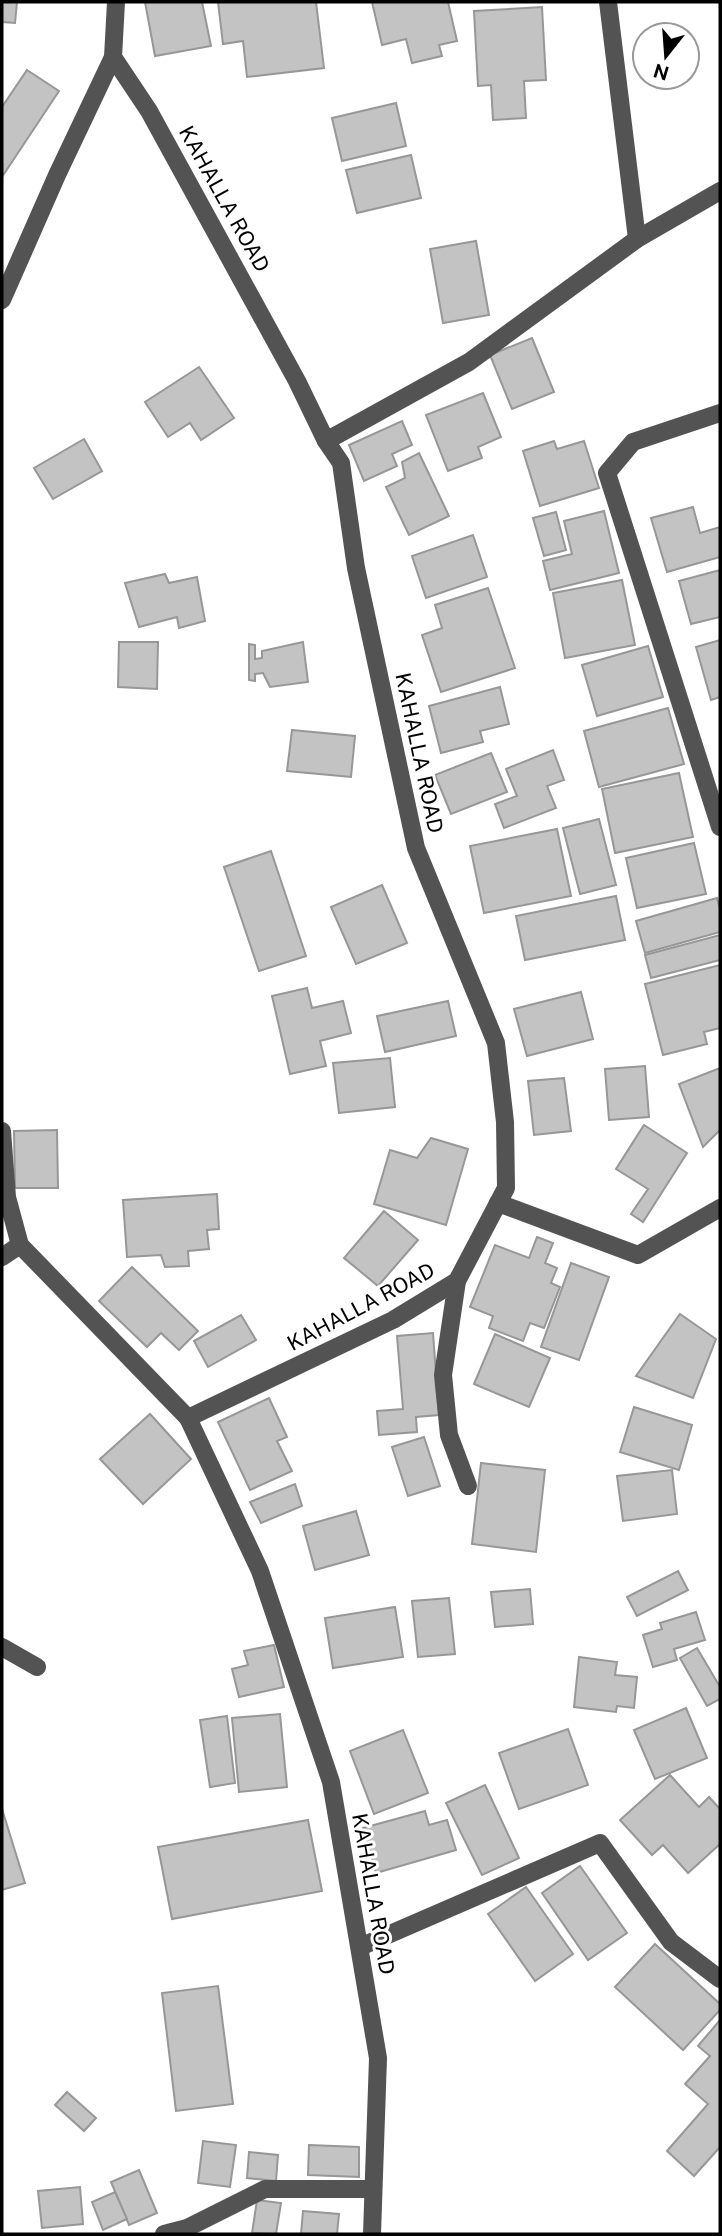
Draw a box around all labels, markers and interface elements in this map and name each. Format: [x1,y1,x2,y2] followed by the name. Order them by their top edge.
[631,21,701,91] north arrow
[651,60,671,85] text: N
[174,121,275,276] street label: KAHALLA ROAD
[390,670,449,835] street label: KAHALLA ROAD
[283,1257,439,1356] street label: KAHALLA ROAD
[347,1811,400,1976] street label: KAHALLA ROAD

